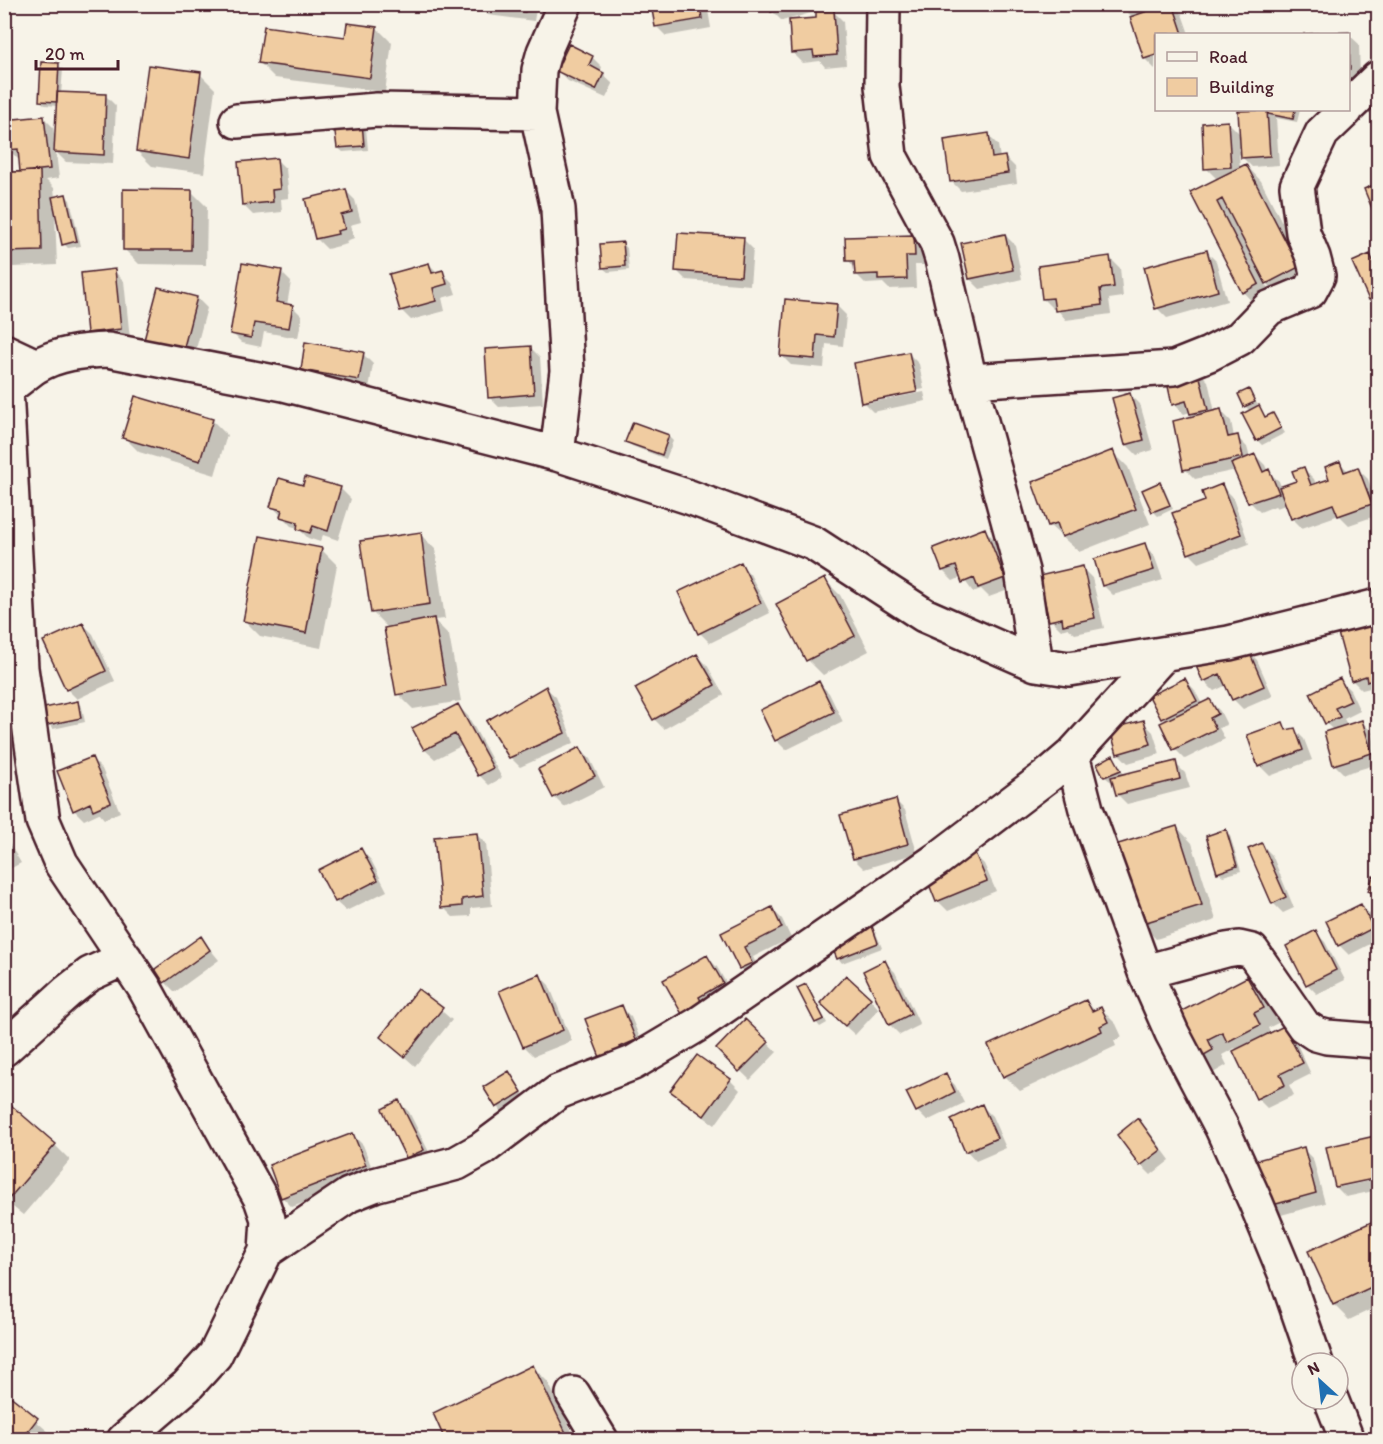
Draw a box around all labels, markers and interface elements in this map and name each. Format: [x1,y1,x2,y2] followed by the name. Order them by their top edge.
[36,33,118,71] scale bar
[1155,33,1350,111] legend
[45,43,85,65] text: 20 m
[1209,46,1248,68] text: Road
[1209,76,1275,98] text: Building
[1290,1351,1350,1411] north arrow
[1304,1357,1323,1379] text: N

